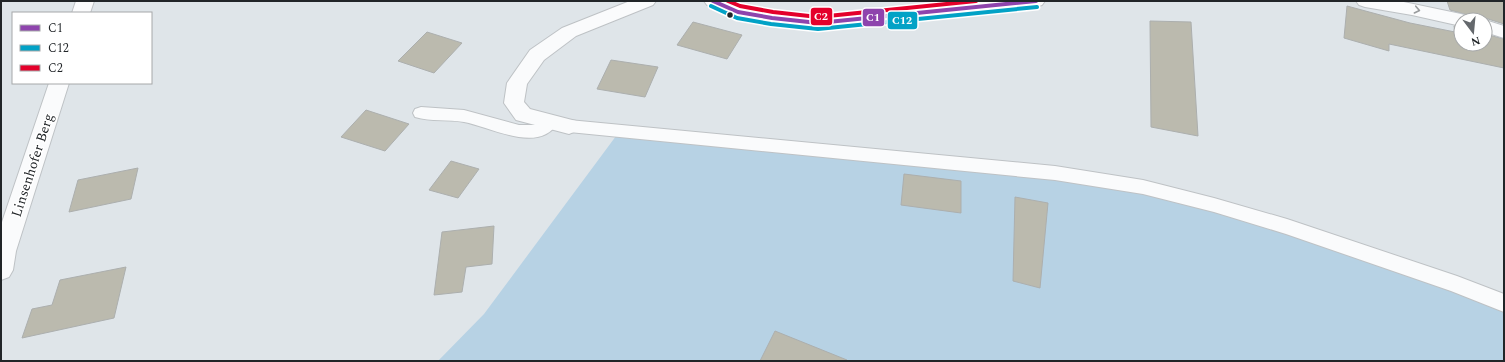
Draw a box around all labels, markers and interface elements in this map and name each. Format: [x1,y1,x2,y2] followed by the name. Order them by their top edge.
[1414,6,1420,14] one-way arrow
[810,7,833,26] line badge: C2
[814,8,828,25] text: C2
[862,8,885,27] line badge: C1
[866,9,880,26] text: C1
[725,10,735,20] unlabelled marker
[887,11,918,30] line badge: C12
[12,12,152,84] legend
[892,12,912,29] text: C12
[1453,12,1493,52] north arrow
[48,19,63,38] text: C1
[1469,32,1482,51] text: N
[48,39,69,58] text: C12
[48,59,63,78] text: C2
[6,111,59,220] street label: Linsenhofer Berg

